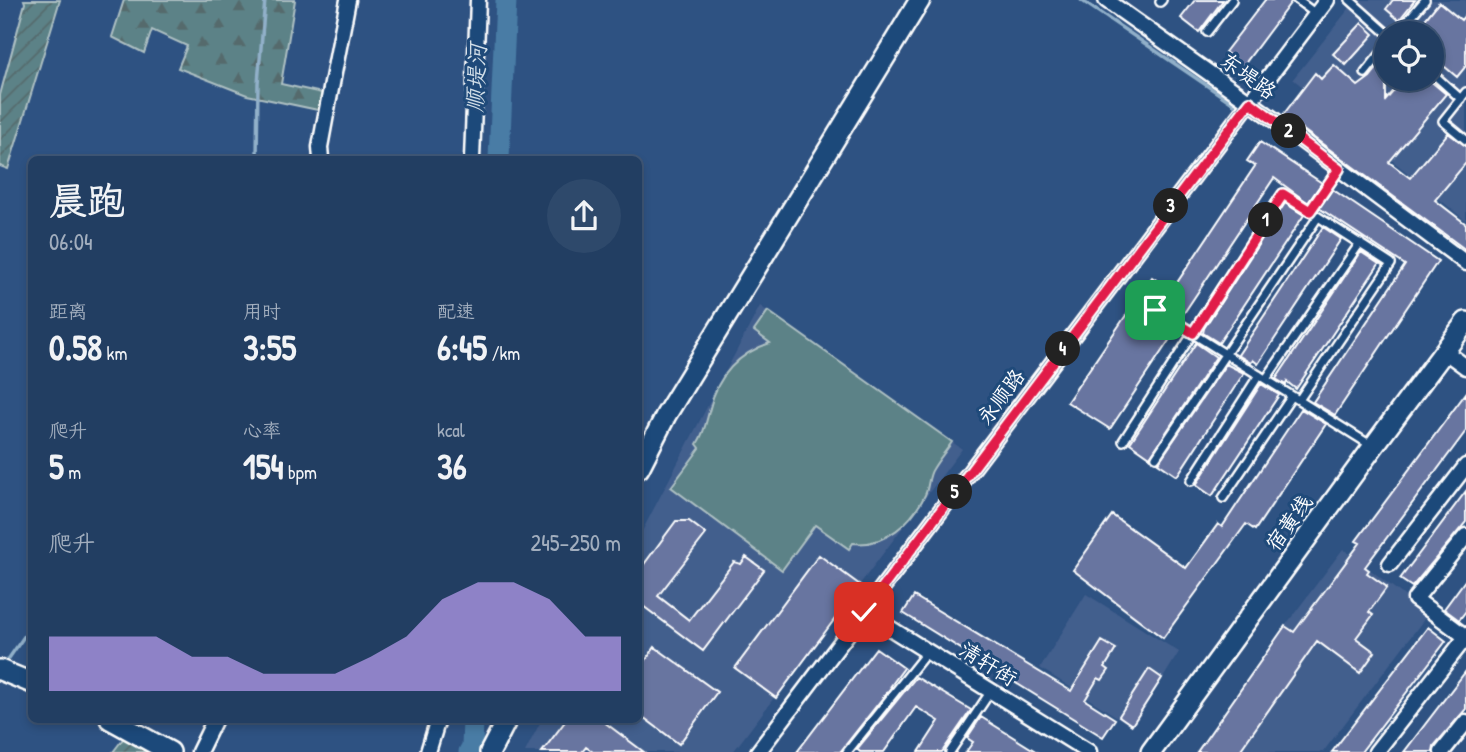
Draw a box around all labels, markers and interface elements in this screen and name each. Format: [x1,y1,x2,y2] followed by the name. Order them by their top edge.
[1374,21,1444,91] map controls
[1374,21,1444,91] button: locate
[458,39,493,113] water label: 顺堤河
[1214,45,1282,106] street label: 东堤路
[1272,114,1306,148] pin: 2
[1284,117,1293,143] text: 2
[49,174,125,226] text: 晨跑
[547,179,621,253] button: share
[1154,188,1188,224] pin: 3
[1166,192,1175,218] text: 3
[1248,202,1284,238] pin: 1
[1262,206,1269,232] text: 1
[49,226,93,257] text: 06:04
[1125,280,1185,340] pin
[1136,291,1174,329] icon: arrive
[49,298,87,324] text: 距离
[243,298,281,324] text: 用时
[437,298,475,324] text: 配速
[49,324,102,371] text: 0.58
[243,324,296,371] text: 3:55
[437,324,487,371] text: 6:45
[1046,332,1080,366] pin: 4
[1059,335,1066,361] text: 4
[102,340,127,366] text: km
[487,340,520,366] text: /km
[970,363,1031,431] street label: 永顺路
[49,417,87,443] text: 爬升
[243,417,281,443] text: 心率
[437,417,465,443] text: kcal
[49,443,64,490] text: 5
[243,443,284,490] text: 154
[437,443,467,490] text: 36
[64,459,81,485] text: m
[284,459,317,485] text: bpm
[937,475,972,510] pin: 5
[950,478,959,504] text: 5
[1258,489,1319,557] street label: 宿黄线
[49,527,95,558] text: 爬升
[530,527,621,558] text: 245–250 m
[834,582,894,642] pin
[845,593,883,631] icon: check
[954,635,1023,693] street label: 清轩街

